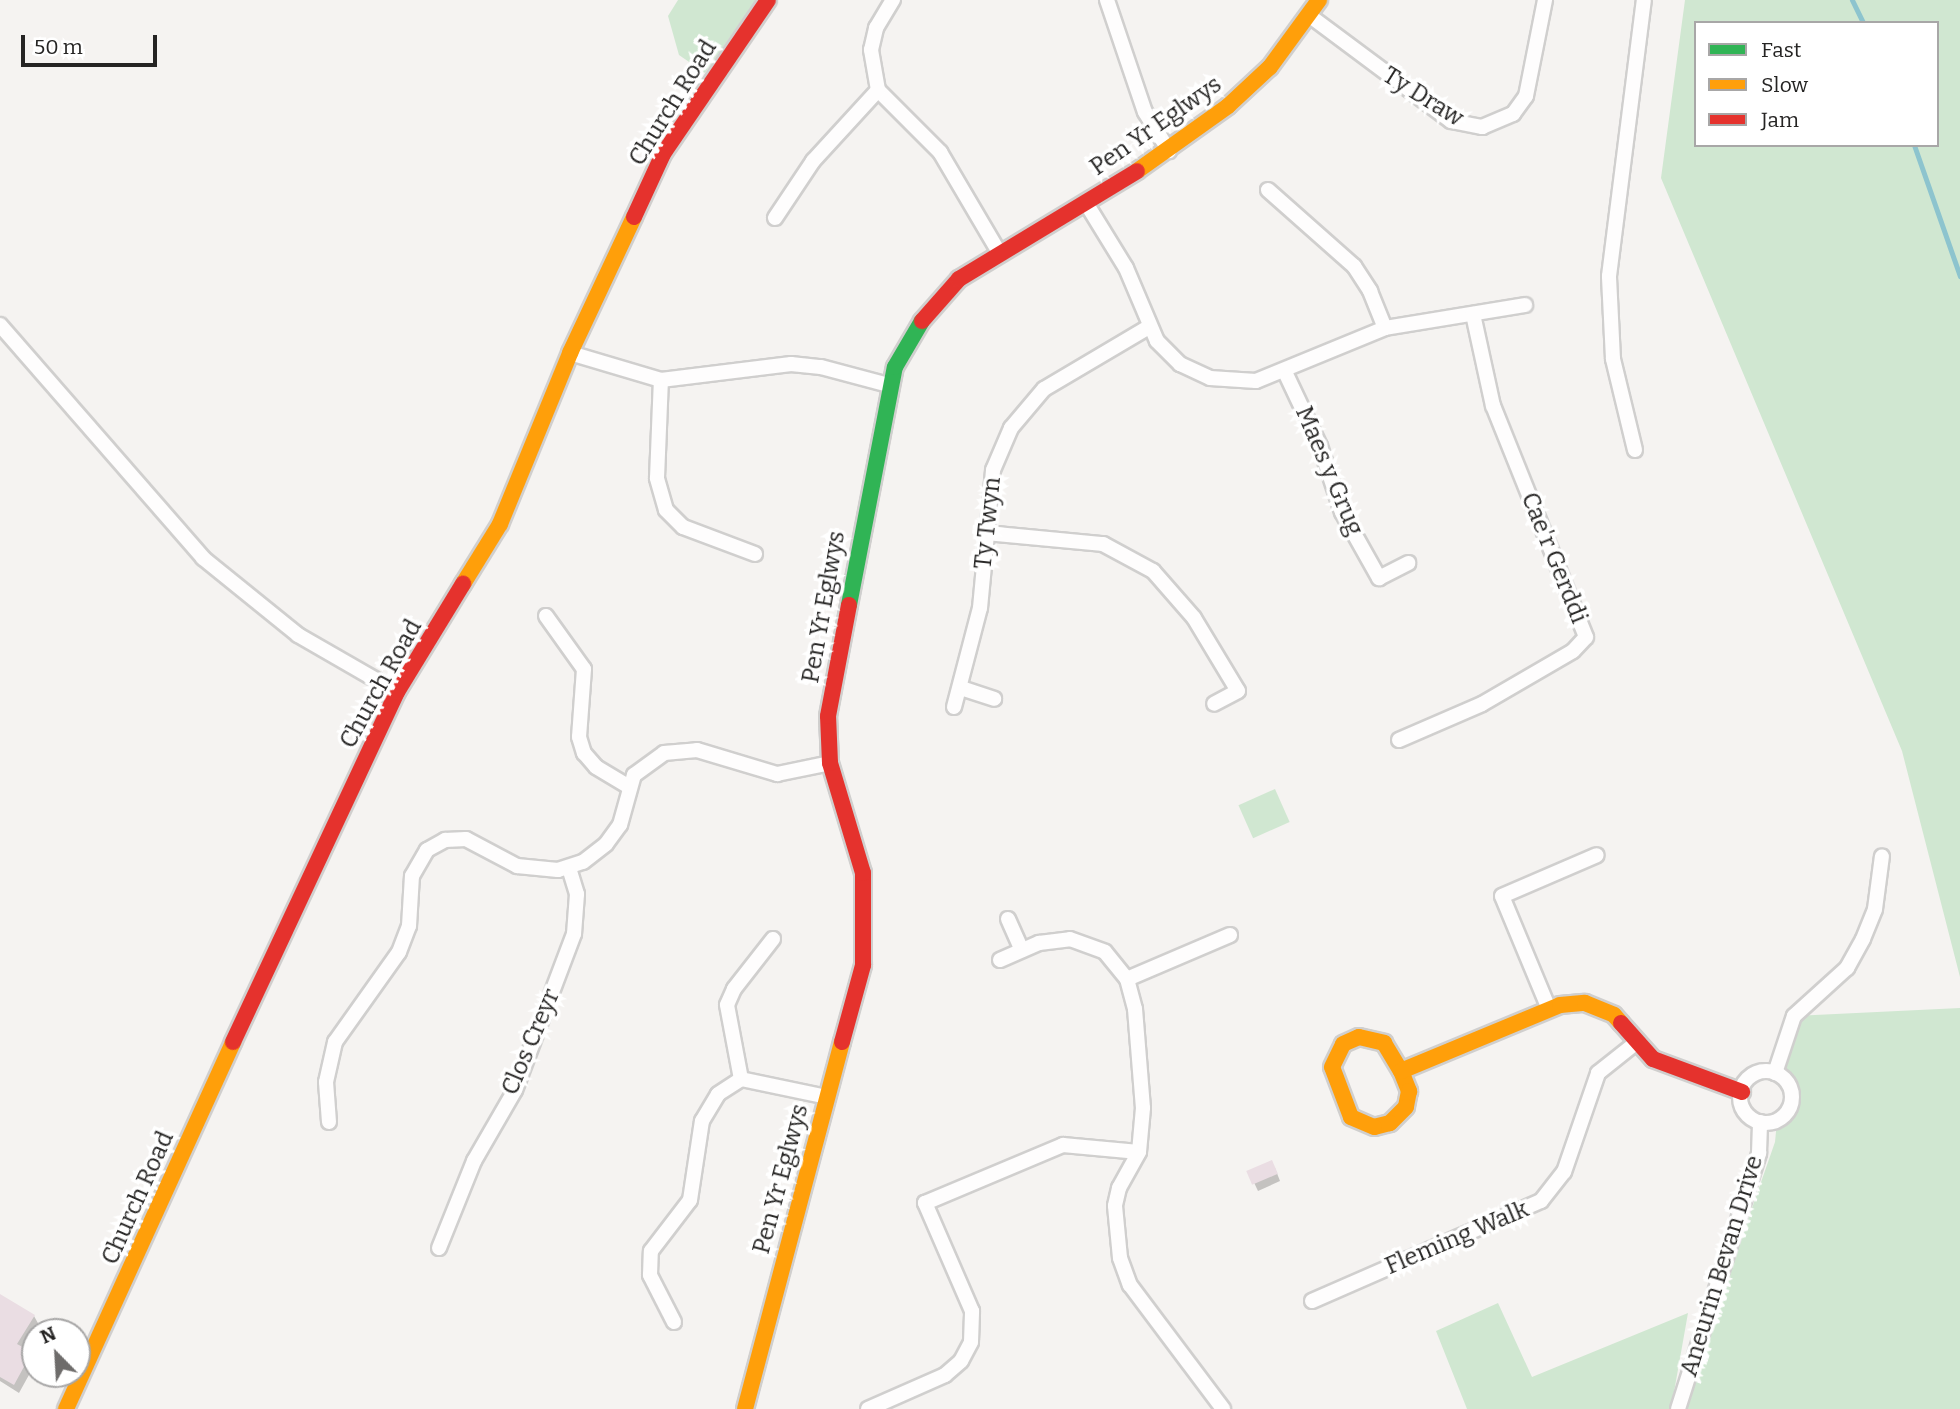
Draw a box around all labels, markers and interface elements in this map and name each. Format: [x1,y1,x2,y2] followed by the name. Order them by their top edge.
[24,21,161,65] scale bar
[1694,21,1939,147] legend
[34,34,83,60] text: 50 m
[623,35,723,171] street label: Church Road
[1761,37,1801,63] text: Fast
[1377,61,1469,133] street label: Ty Draw
[1085,70,1227,182] street label: Pen Yr Eglwys
[1761,72,1808,98] text: Slow
[1761,107,1799,133] text: Jam
[1289,402,1369,540] street label: Maes y Grug
[969,476,1007,570] street label: Ty Twyn
[1515,488,1593,628] street label: Cae'r Gerddi
[796,529,852,685] street label: Pen Yr Eglwys
[334,615,428,753] street label: Church Road
[496,985,566,1099] street label: Clos Creyr
[747,1101,815,1257] street label: Pen Yr Eglwys
[96,1127,180,1269] street label: Church Road
[1675,1152,1769,1380] street label: Aneurin Bevan Drive
[1381,1195,1533,1281] street label: Fleming Walk
[21,1318,91,1388] north arrow
[37,1322,59,1349] text: N

